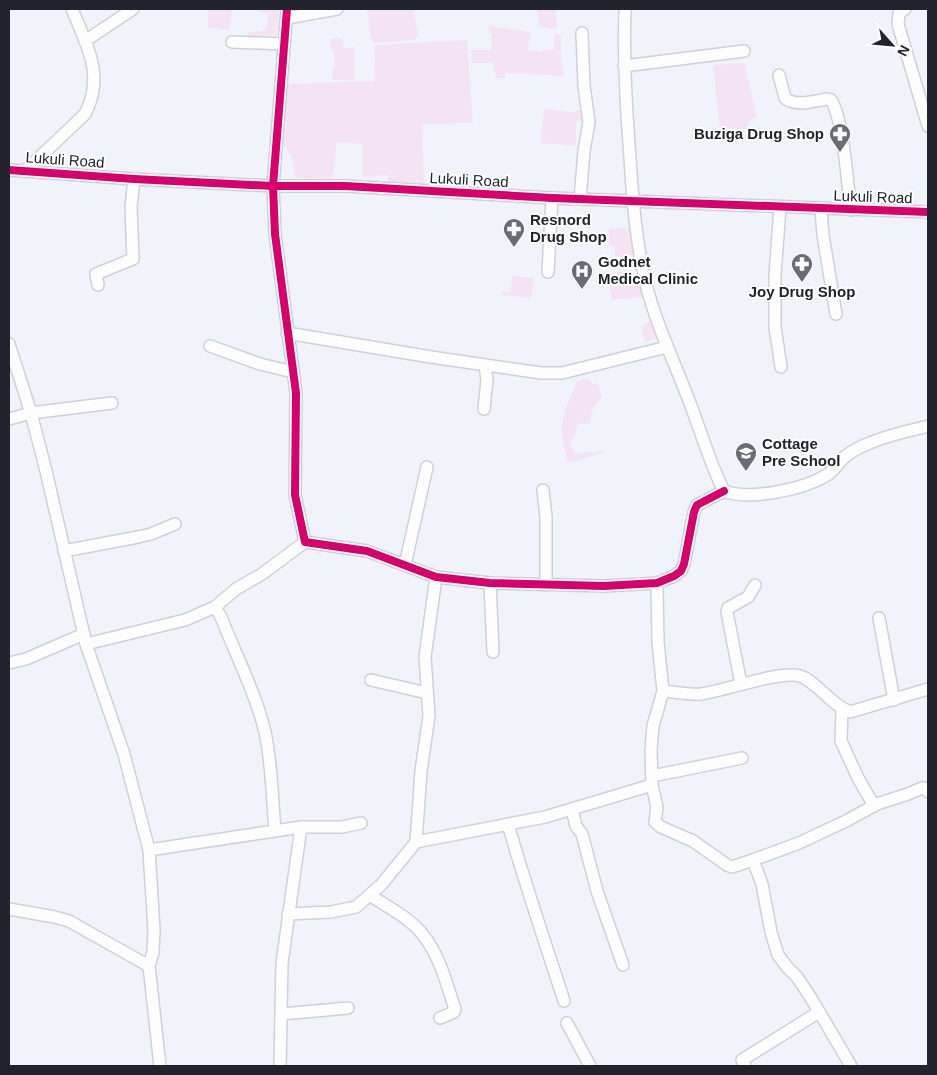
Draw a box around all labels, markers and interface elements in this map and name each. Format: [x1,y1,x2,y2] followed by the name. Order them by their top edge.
[867,20,917,70] north arrow
[894,43,913,59] text: N
[828,122,852,153] pharmacy icon: Buziga Drug Shop
[694,125,824,142] place label: Buziga Drug Shop
[25,148,105,171] street label: Lukuli Road
[429,169,509,190] street label: Lukuli Road
[833,187,913,206] street label: Lukuli Road
[530,211,607,245] place label: Resnord Drug Shop
[502,217,526,248] pharmacy icon: Resnord Drug Shop
[790,252,814,283] pharmacy icon: Joy Drug Shop
[598,253,698,287] place label: Godnet Medical Clinic
[570,259,594,290] hospital icon: Godnet Medical Clinic
[749,283,855,300] place label: Joy Drug Shop
[762,435,840,469] place label: Cottage Pre School
[734,441,758,472] school or university icon: Cottage Pre School

